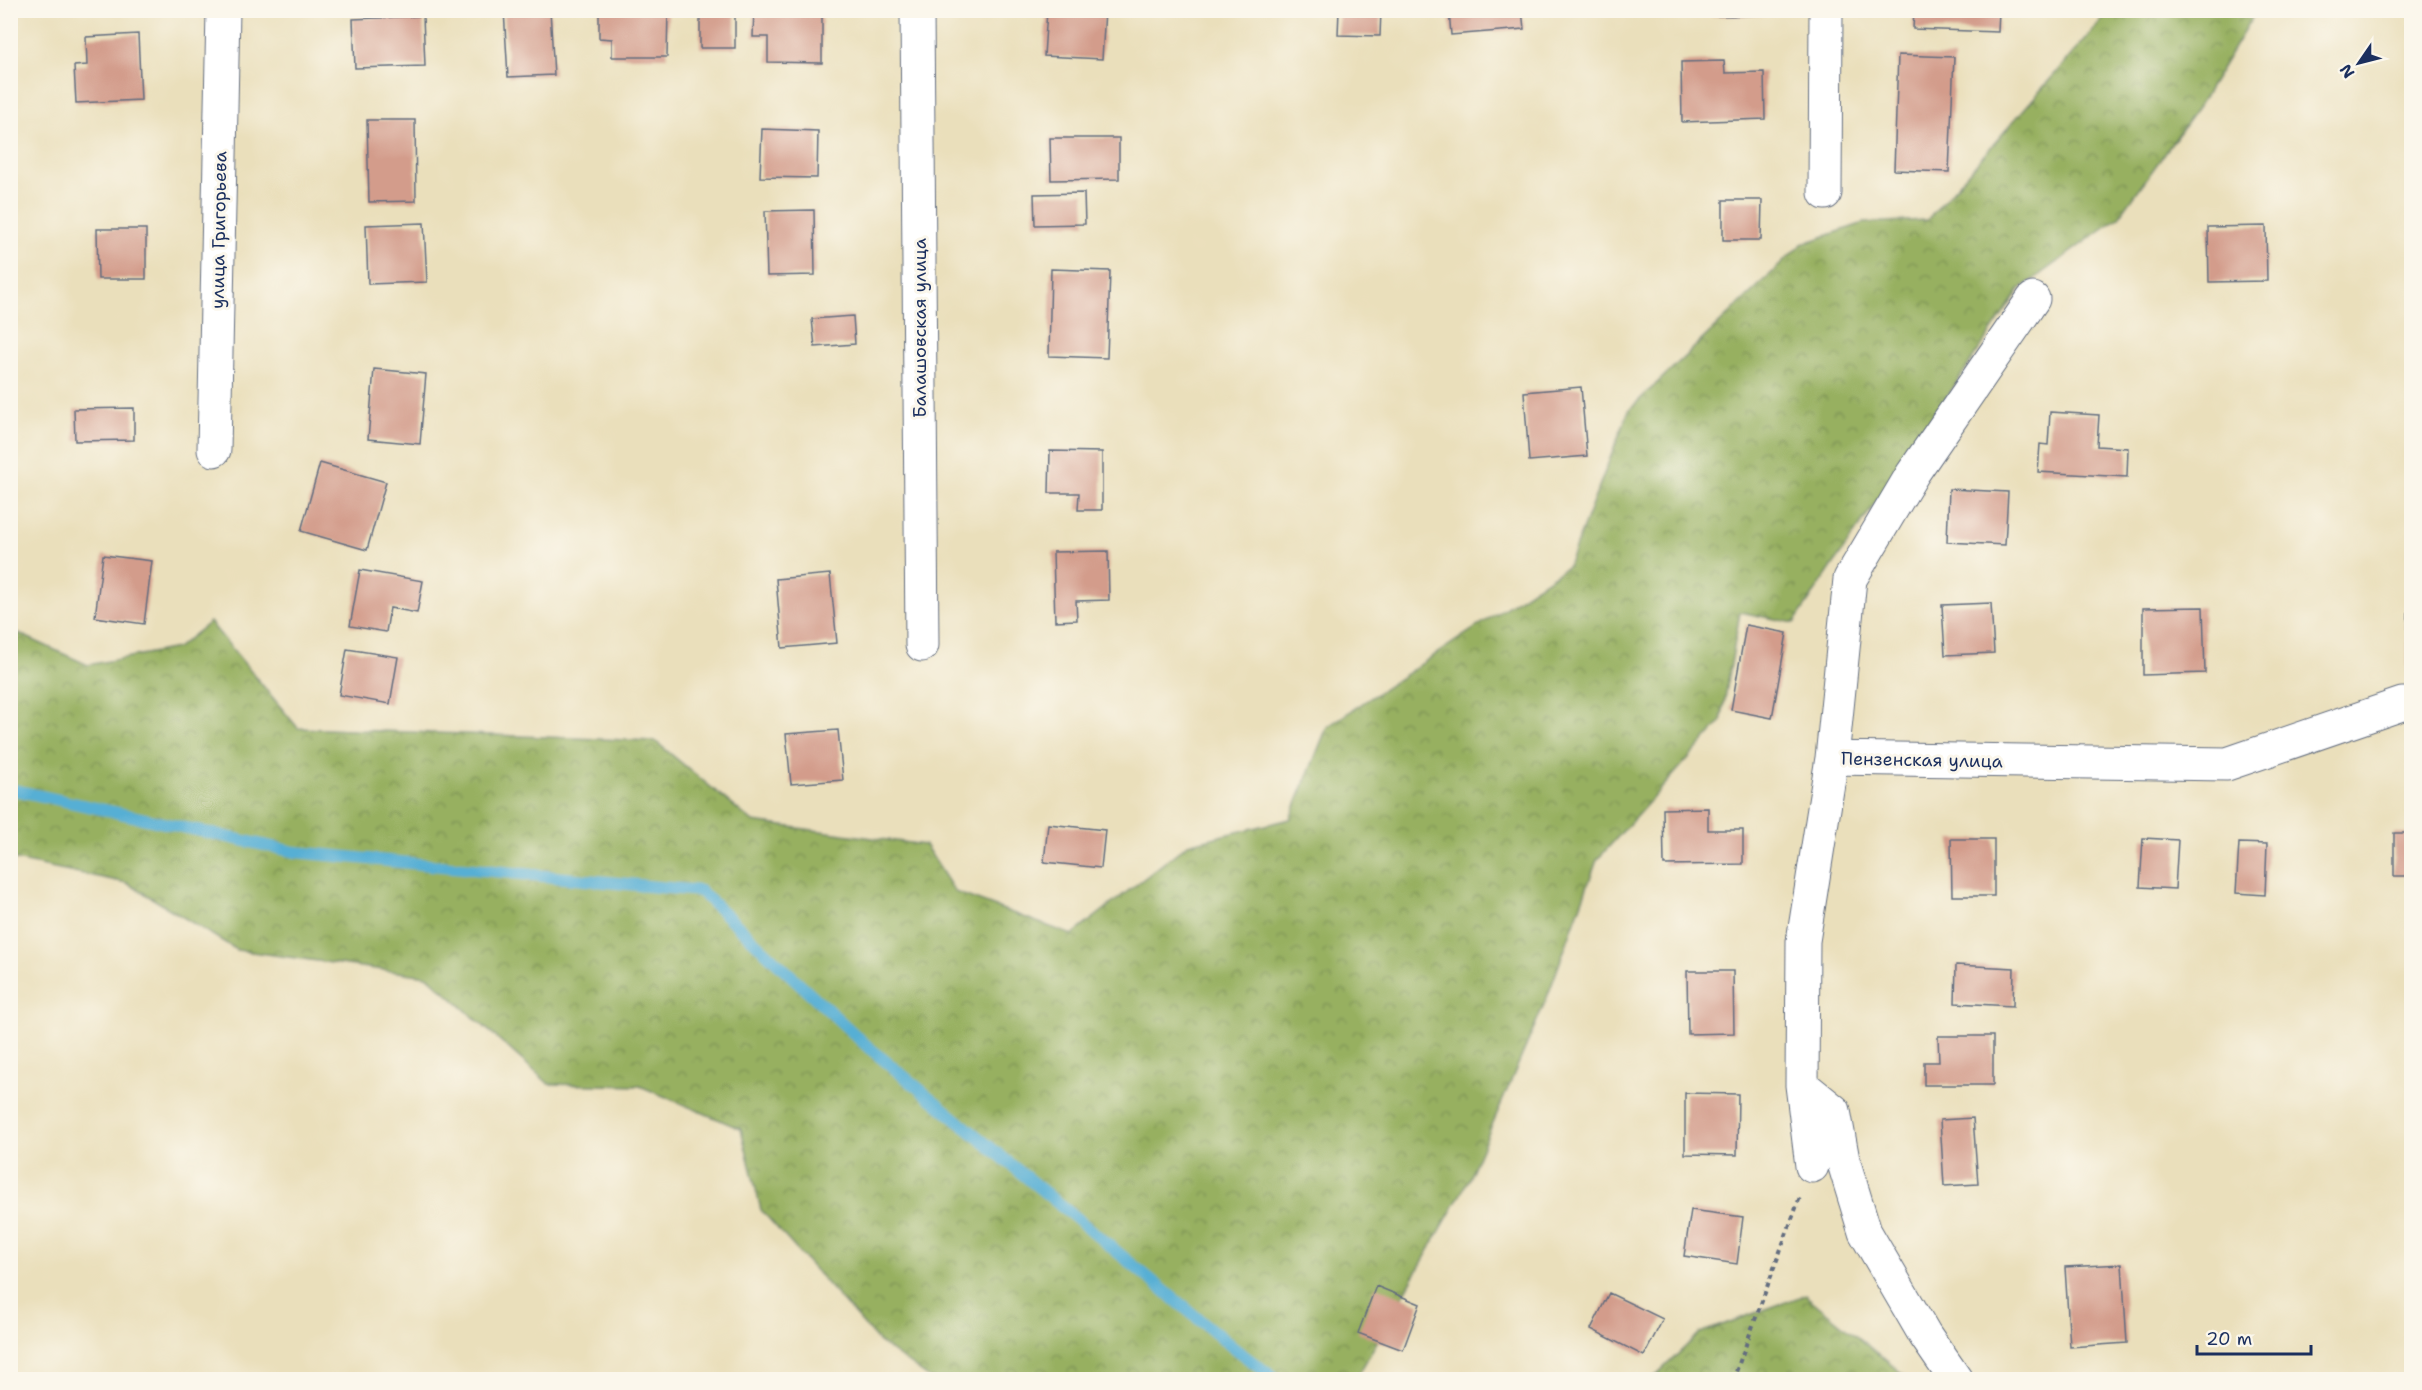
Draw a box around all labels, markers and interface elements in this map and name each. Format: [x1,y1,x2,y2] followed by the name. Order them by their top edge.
[2329,33,2389,93] north arrow
[2335,60,2359,83] text: N
[206,151,232,309] street label: улица Григорьева
[908,238,932,418] street label: Балашовская улица
[1841,747,2003,773] street label: Пензенская улица
[2197,1318,2311,1356] scale bar
[2206,1327,2252,1351] text: 20 m

